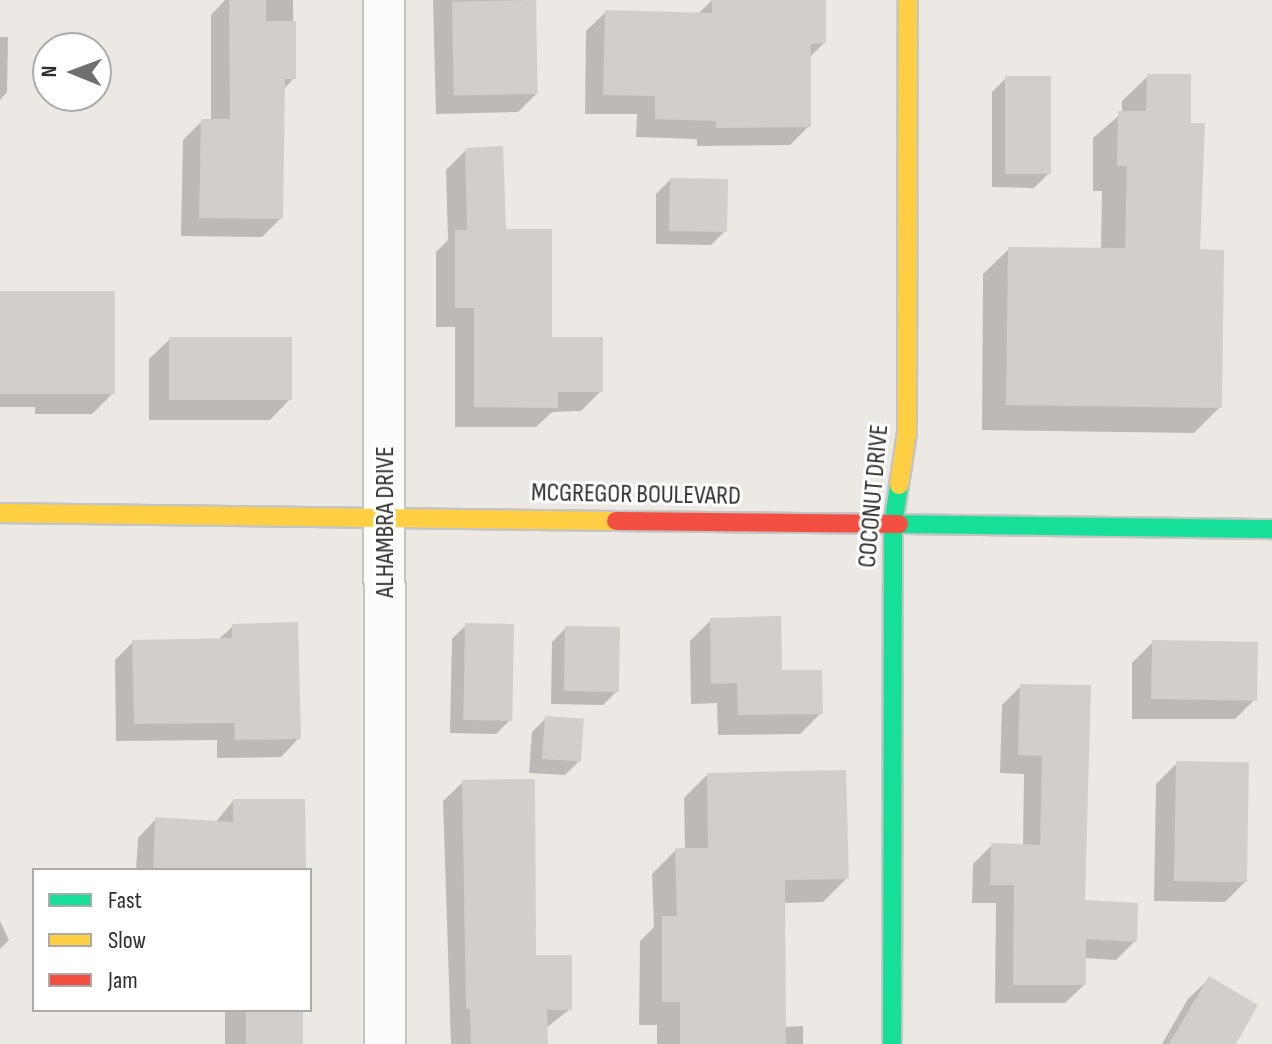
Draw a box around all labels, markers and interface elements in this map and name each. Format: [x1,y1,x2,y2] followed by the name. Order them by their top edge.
[32,32,112,112] north arrow
[36,65,63,78] text: N
[852,423,896,569] street label: COCONUT DRIVE
[370,446,402,598] street label: ALHAMBRA DRIVE
[531,478,741,512] street label: MCGREGOR BOULEVARD
[32,868,312,1012] legend
[108,886,142,915] text: Fast
[108,926,146,955] text: Slow
[108,966,138,995] text: Jam

